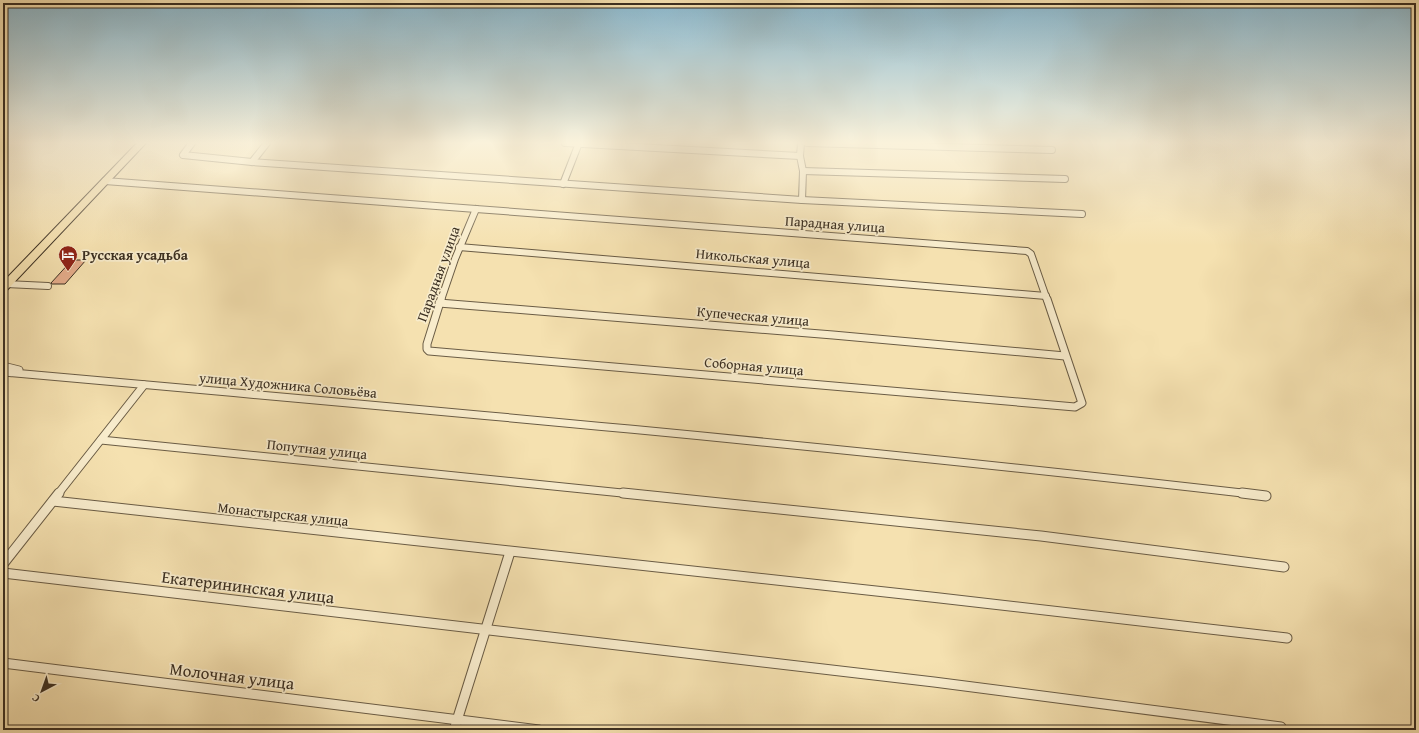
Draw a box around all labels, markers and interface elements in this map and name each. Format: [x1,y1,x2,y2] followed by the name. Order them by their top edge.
[784,211,886,237] street label: Парадная улица
[411,223,465,325] street label: Парадная улица
[695,243,811,273] street label: Никольская улица
[57,244,79,272] hotel icon: Русская усадьба
[82,245,189,265] place label: Русская усадьба
[696,301,810,331] street label: Купеческая улица
[704,352,805,380] street label: Соборная улица
[197,367,378,403] street label: улица Художника Соловьёва
[266,434,368,464] street label: Попутная улица
[217,497,350,531] street label: Монастырская улица
[160,564,336,609] street label: Екатерининская улица
[168,655,296,696] street label: Молочная улица
[22,671,62,711] north arrow
[28,690,43,707] text: С

